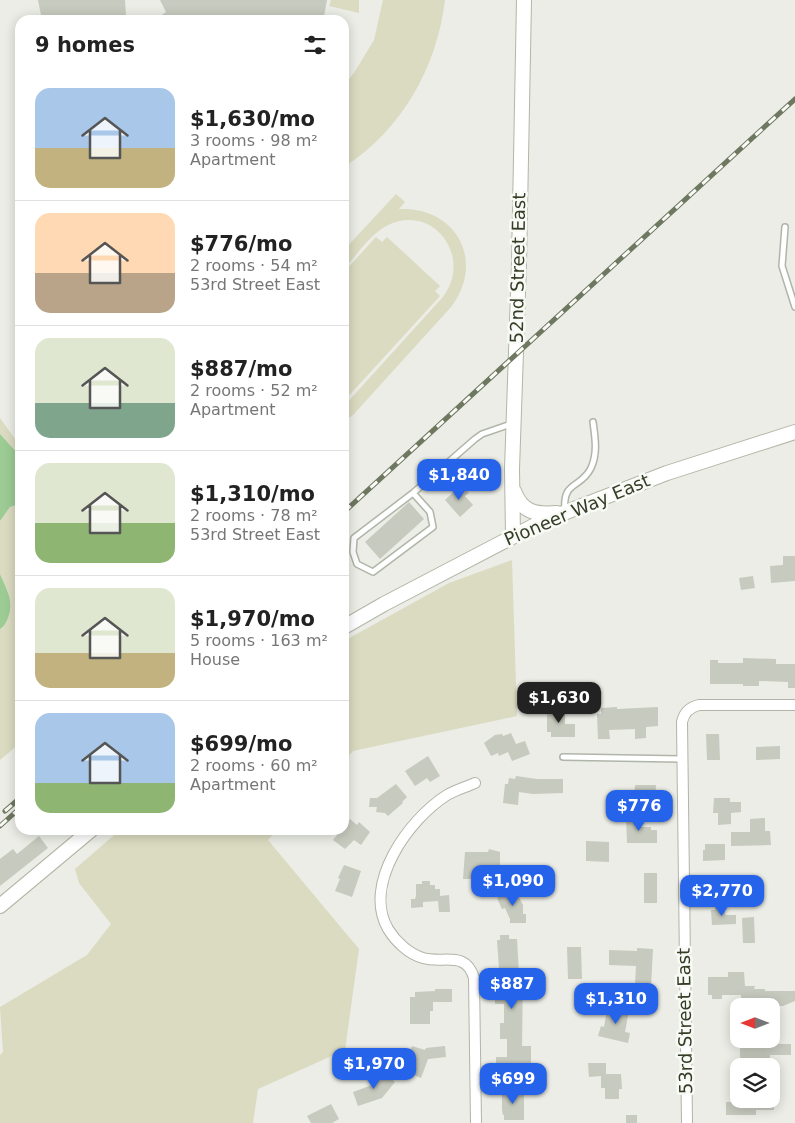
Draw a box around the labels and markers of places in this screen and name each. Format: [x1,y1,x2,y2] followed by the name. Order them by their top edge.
[418,458,500,501] pin: $1,840
[518,682,600,724] pin: $1,630
[609,790,669,832] pin: $776
[472,864,554,907] pin: $1,090
[681,874,763,917] pin: $2,770
[482,968,542,1010] pin: $887
[575,982,657,1025] pin: $1,310
[333,1048,415,1090] pin: $1,970
[483,1062,543,1105] pin: $699

